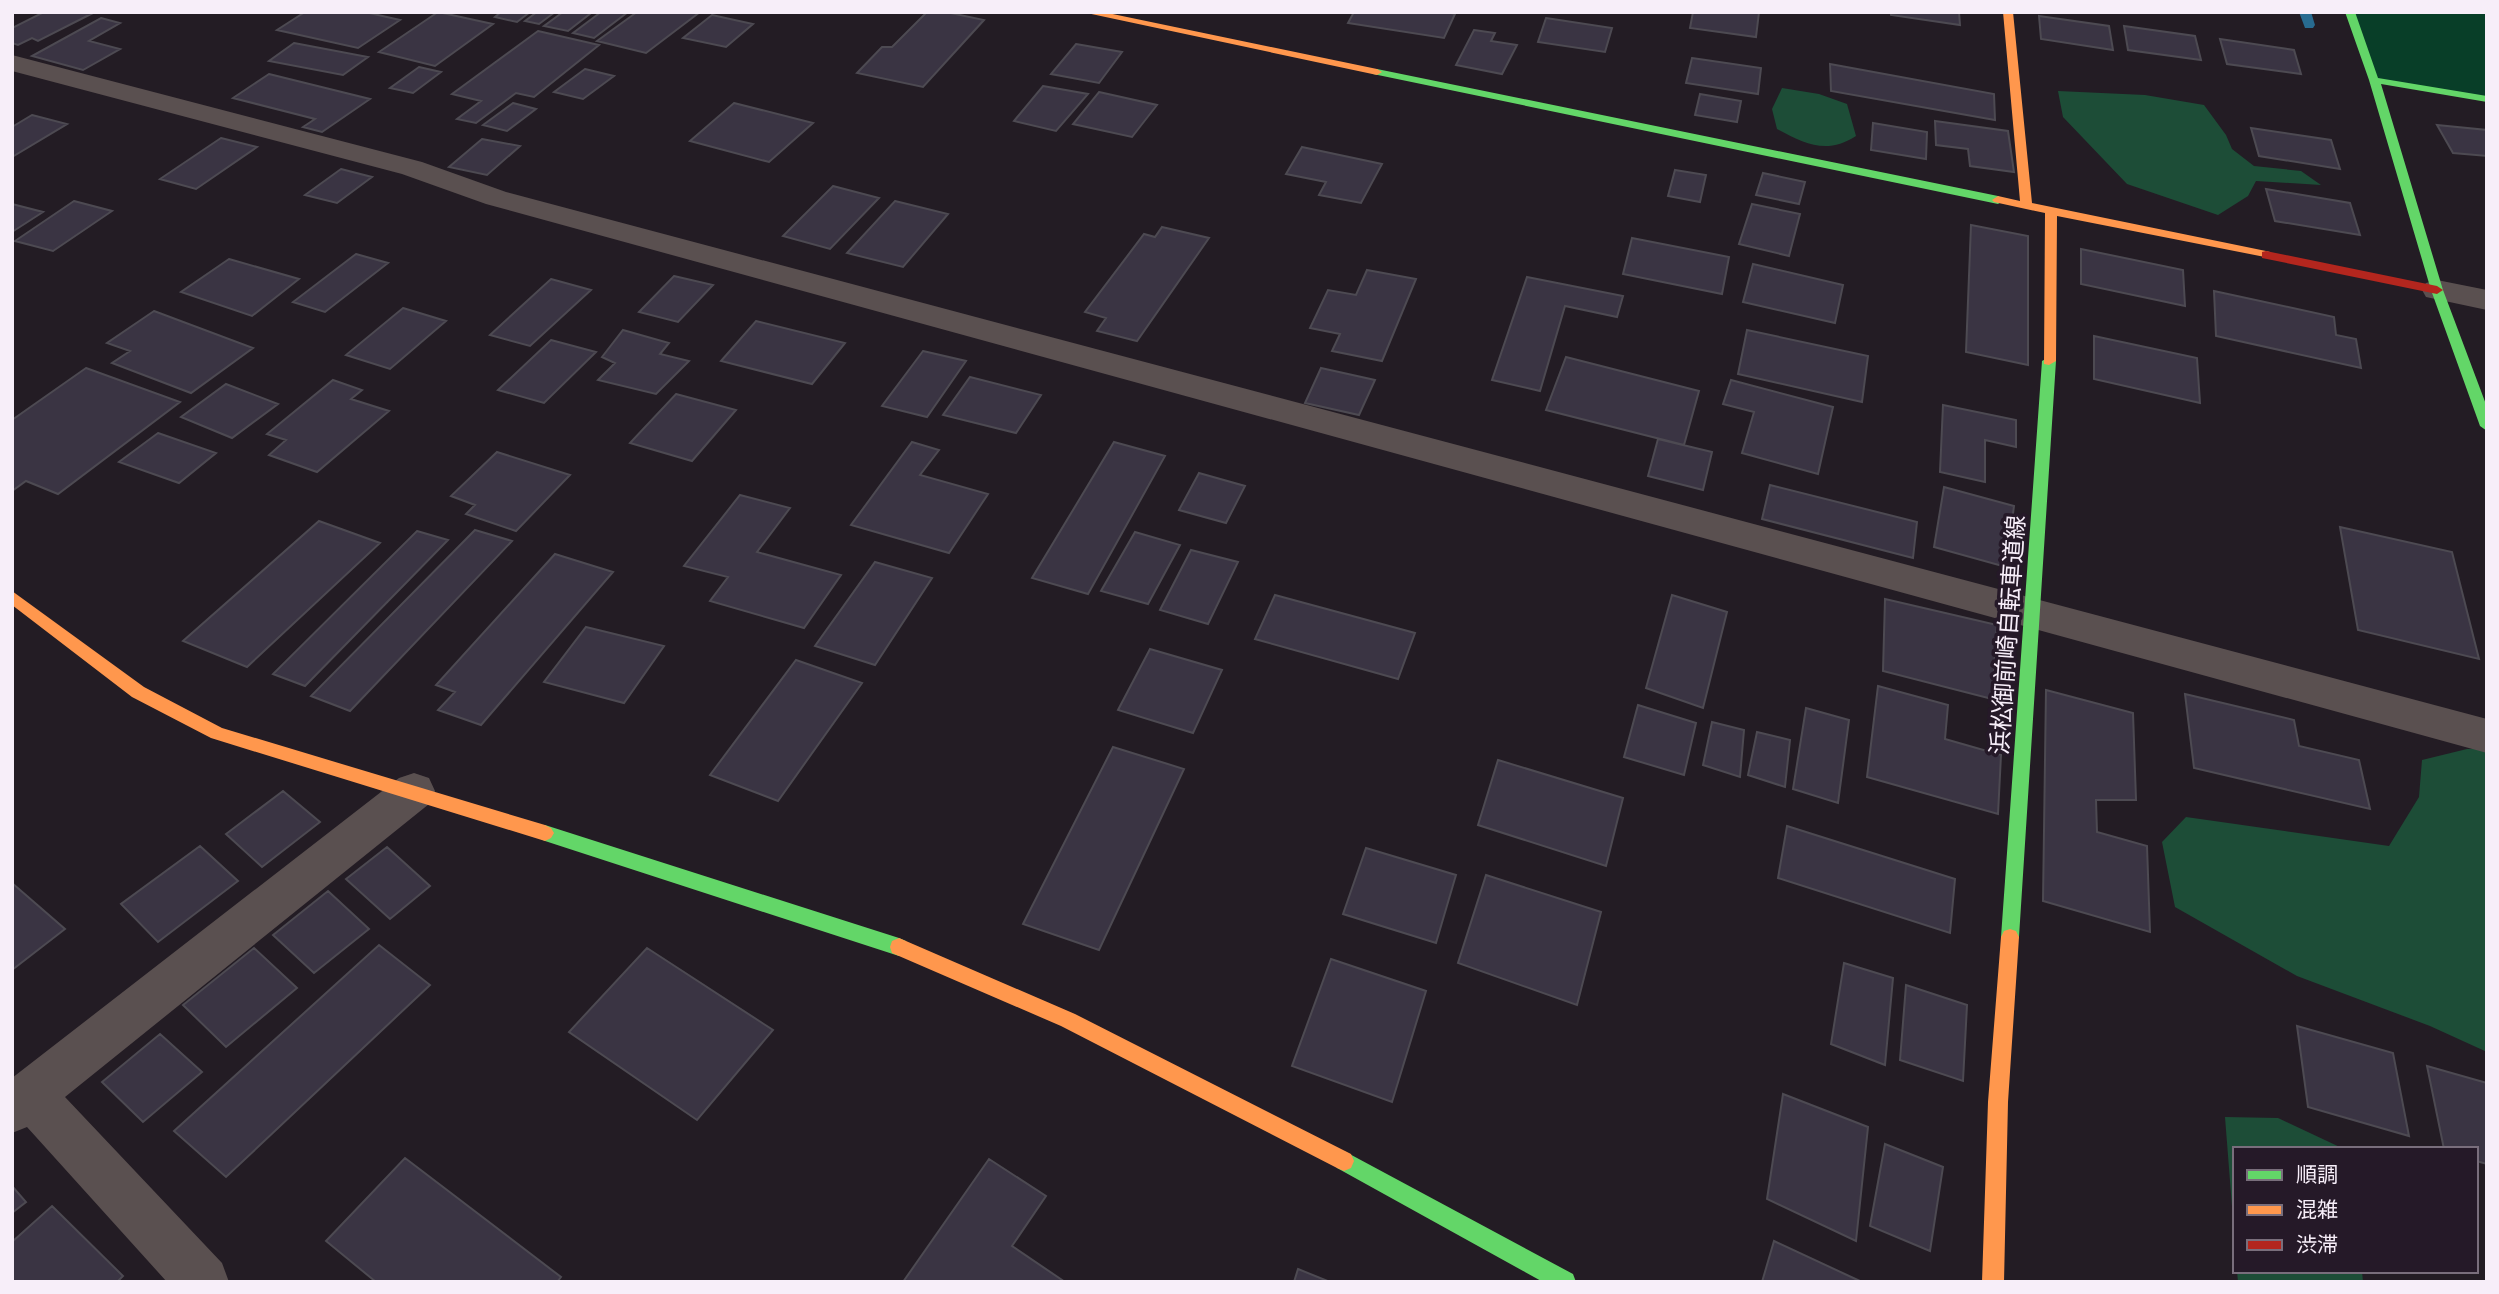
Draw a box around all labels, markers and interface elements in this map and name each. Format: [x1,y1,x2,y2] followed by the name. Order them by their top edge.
[1986,514,2030,756] street label: 浜松御前崎自転車道線
[2233,1147,2478,1273] legend
[2296,1162,2338,1188] text: 順調
[2296,1197,2338,1223] text: 混雑
[2296,1232,2338,1258] text: 渋滞

